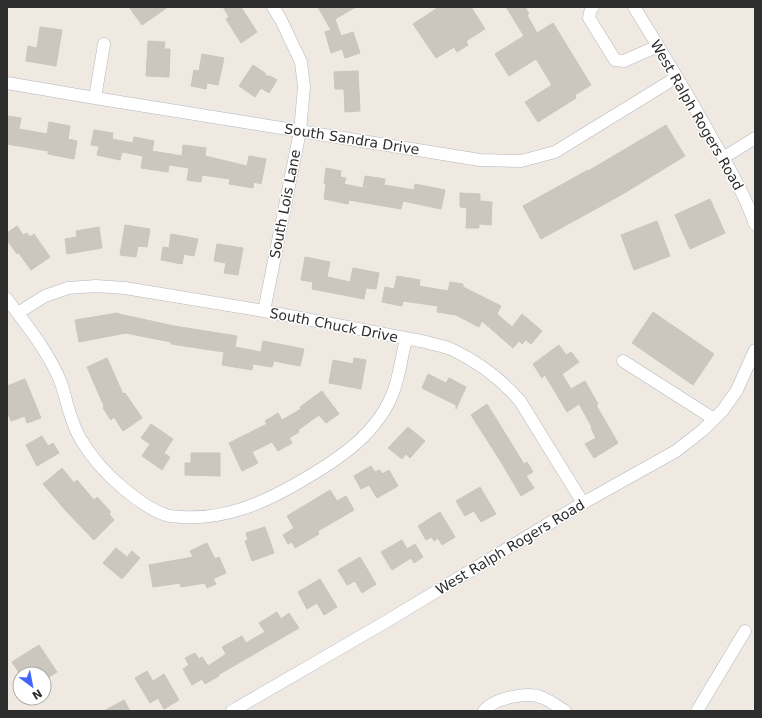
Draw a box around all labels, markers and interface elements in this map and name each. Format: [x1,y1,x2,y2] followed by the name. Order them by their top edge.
[647,37,747,193] street label: West Ralph Rogers Road
[283,120,421,158] street label: South Sandra Drive
[267,148,303,260] street label: South Lois Lane
[269,305,399,345] street label: South Chuck Drive
[433,496,587,598] street label: West Ralph Rogers Road
[12,666,52,706] north arrow
[30,686,44,702] text: N

